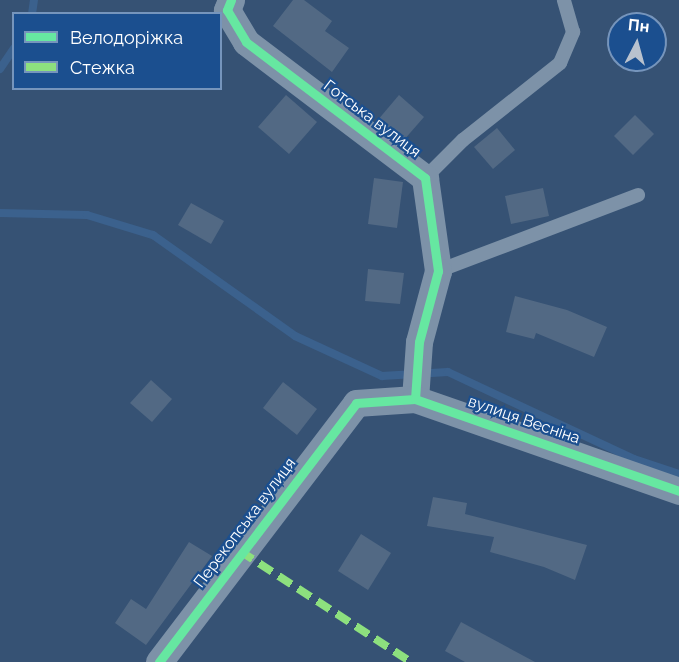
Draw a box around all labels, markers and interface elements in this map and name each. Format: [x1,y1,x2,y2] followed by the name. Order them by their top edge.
[12,12,222,90] legend
[607,12,667,72] north arrow
[627,15,650,36] text: Пн
[70,27,183,48] text: Велодоріжка
[70,57,135,78] text: Стежка
[320,76,424,162] street label: Готська вулиця
[465,392,583,448] street label: вулиця Весніна
[190,454,300,592] street label: Перекопська вулиця

